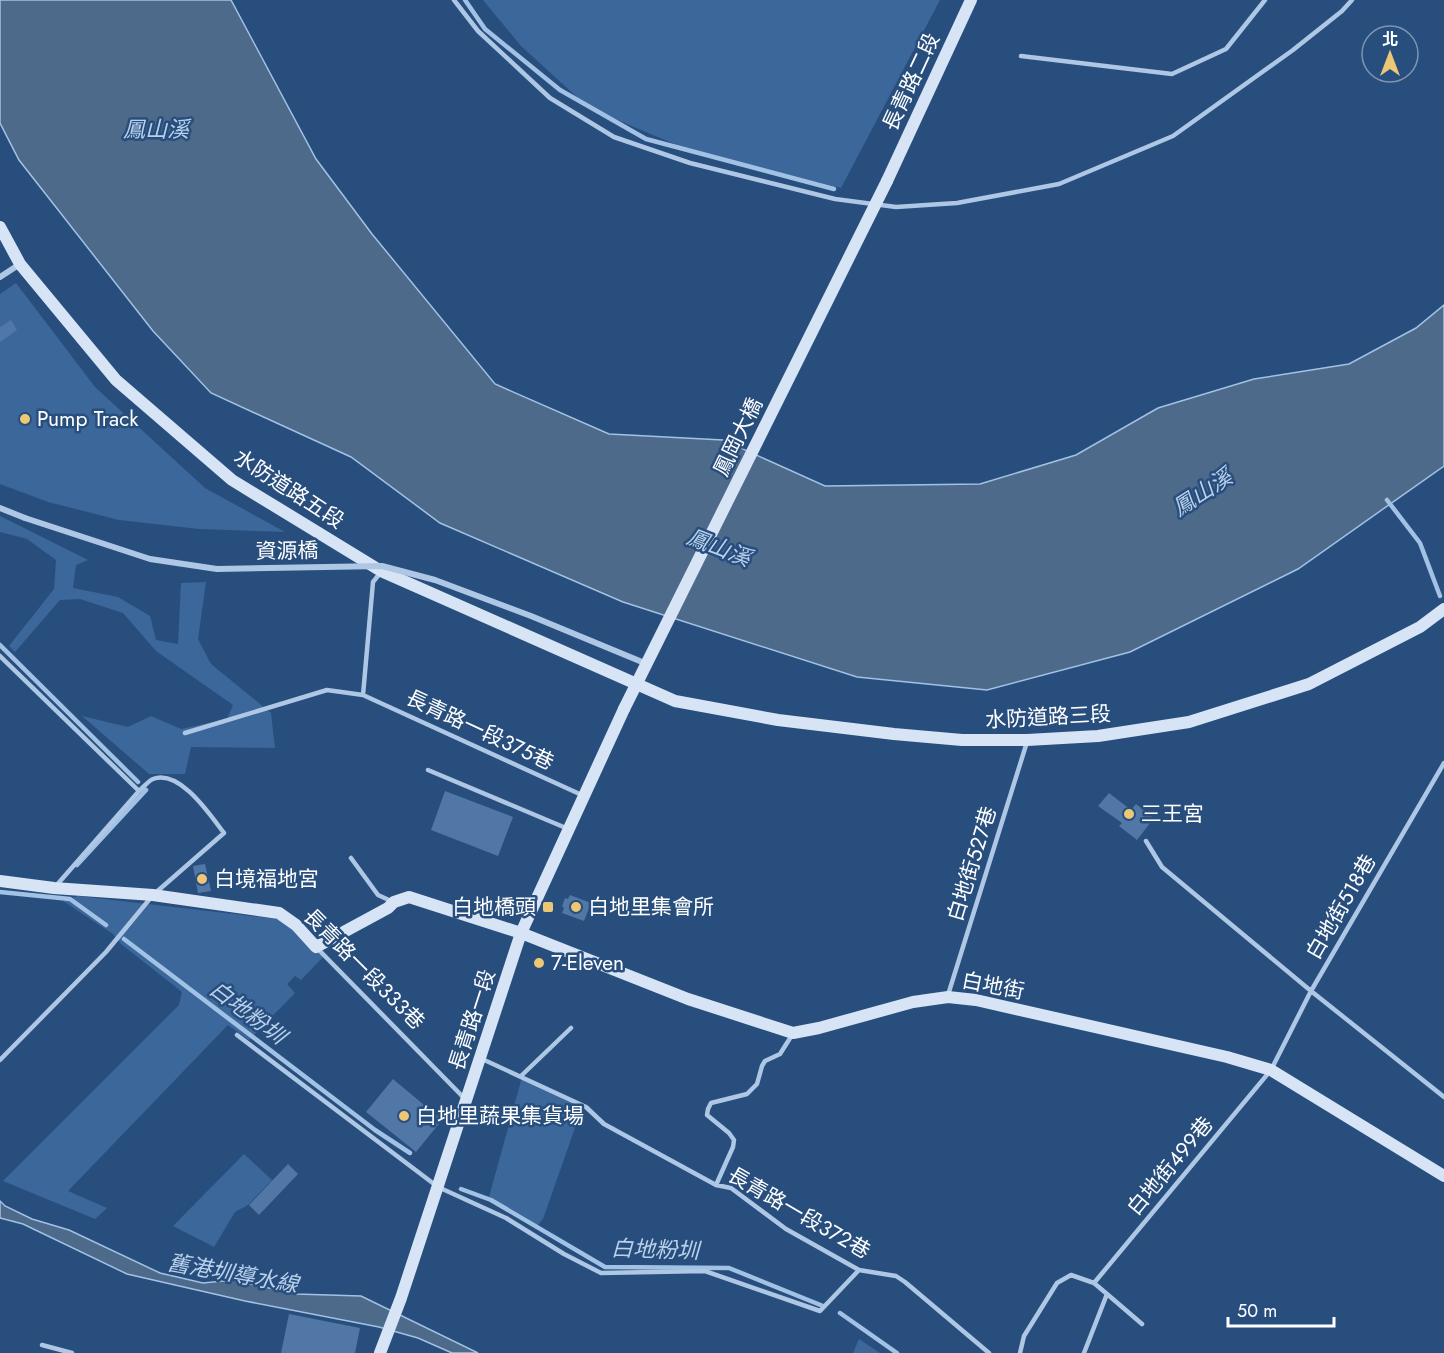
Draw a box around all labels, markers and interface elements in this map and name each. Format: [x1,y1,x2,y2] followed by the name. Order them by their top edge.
[1360,24,1420,84] north arrow
[875,28,947,136] street label: 長青路二段
[1382,28,1398,51] text: 北
[123,113,192,145] water label: 鳳山溪
[706,393,770,481] street label: 鳳岡大橋
[37,404,139,434] place label: Pump Track
[18,412,32,426] marker: Pump Track
[228,442,350,536] street label: 水防道路五段
[1166,459,1241,523] water label: 鳳山溪
[682,520,758,575] water label: 鳳山溪
[255,535,319,567] street label: 資源橋
[401,683,559,777] street label: 長青路一段375巷
[984,699,1112,735] street label: 水防道路三段
[1141,799,1204,829] place label: 三王宮
[940,803,1004,925] street label: 白地街527巷
[1122,807,1136,821] marker: 三王宮
[1299,849,1383,965] street label: 白地街518巷
[214,864,319,894] place label: 白境福地宮
[195,872,209,886] marker: 白境福地宮
[452,892,536,922] place label: 白地橋頭
[588,892,714,922] place label: 白地里集會所
[541,900,555,914] marker: 白地橋頭
[569,900,583,914] marker: 白地里集會所
[297,902,431,1036] street label: 長青路一段333巷
[551,948,624,978] place label: 7-Eleven
[532,956,546,970] marker: 7-Eleven
[442,965,502,1075] street label: 長青路一段
[959,965,1027,1007] street label: 白地街
[203,973,295,1053] water label: 白地粉圳
[416,1101,584,1131] place label: 白地里蔬果集貨場
[397,1109,411,1123] marker: 白地里蔬果集貨場
[1120,1110,1220,1222] street label: 白地街499巷
[722,1160,876,1266] street label: 長青路一段372巷
[610,1231,703,1267] water label: 白地粉圳
[165,1246,304,1301] water label: 舊港圳導水線
[1228,1290,1334,1328] scale bar
[1237,1298,1277,1324] text: 50 m

